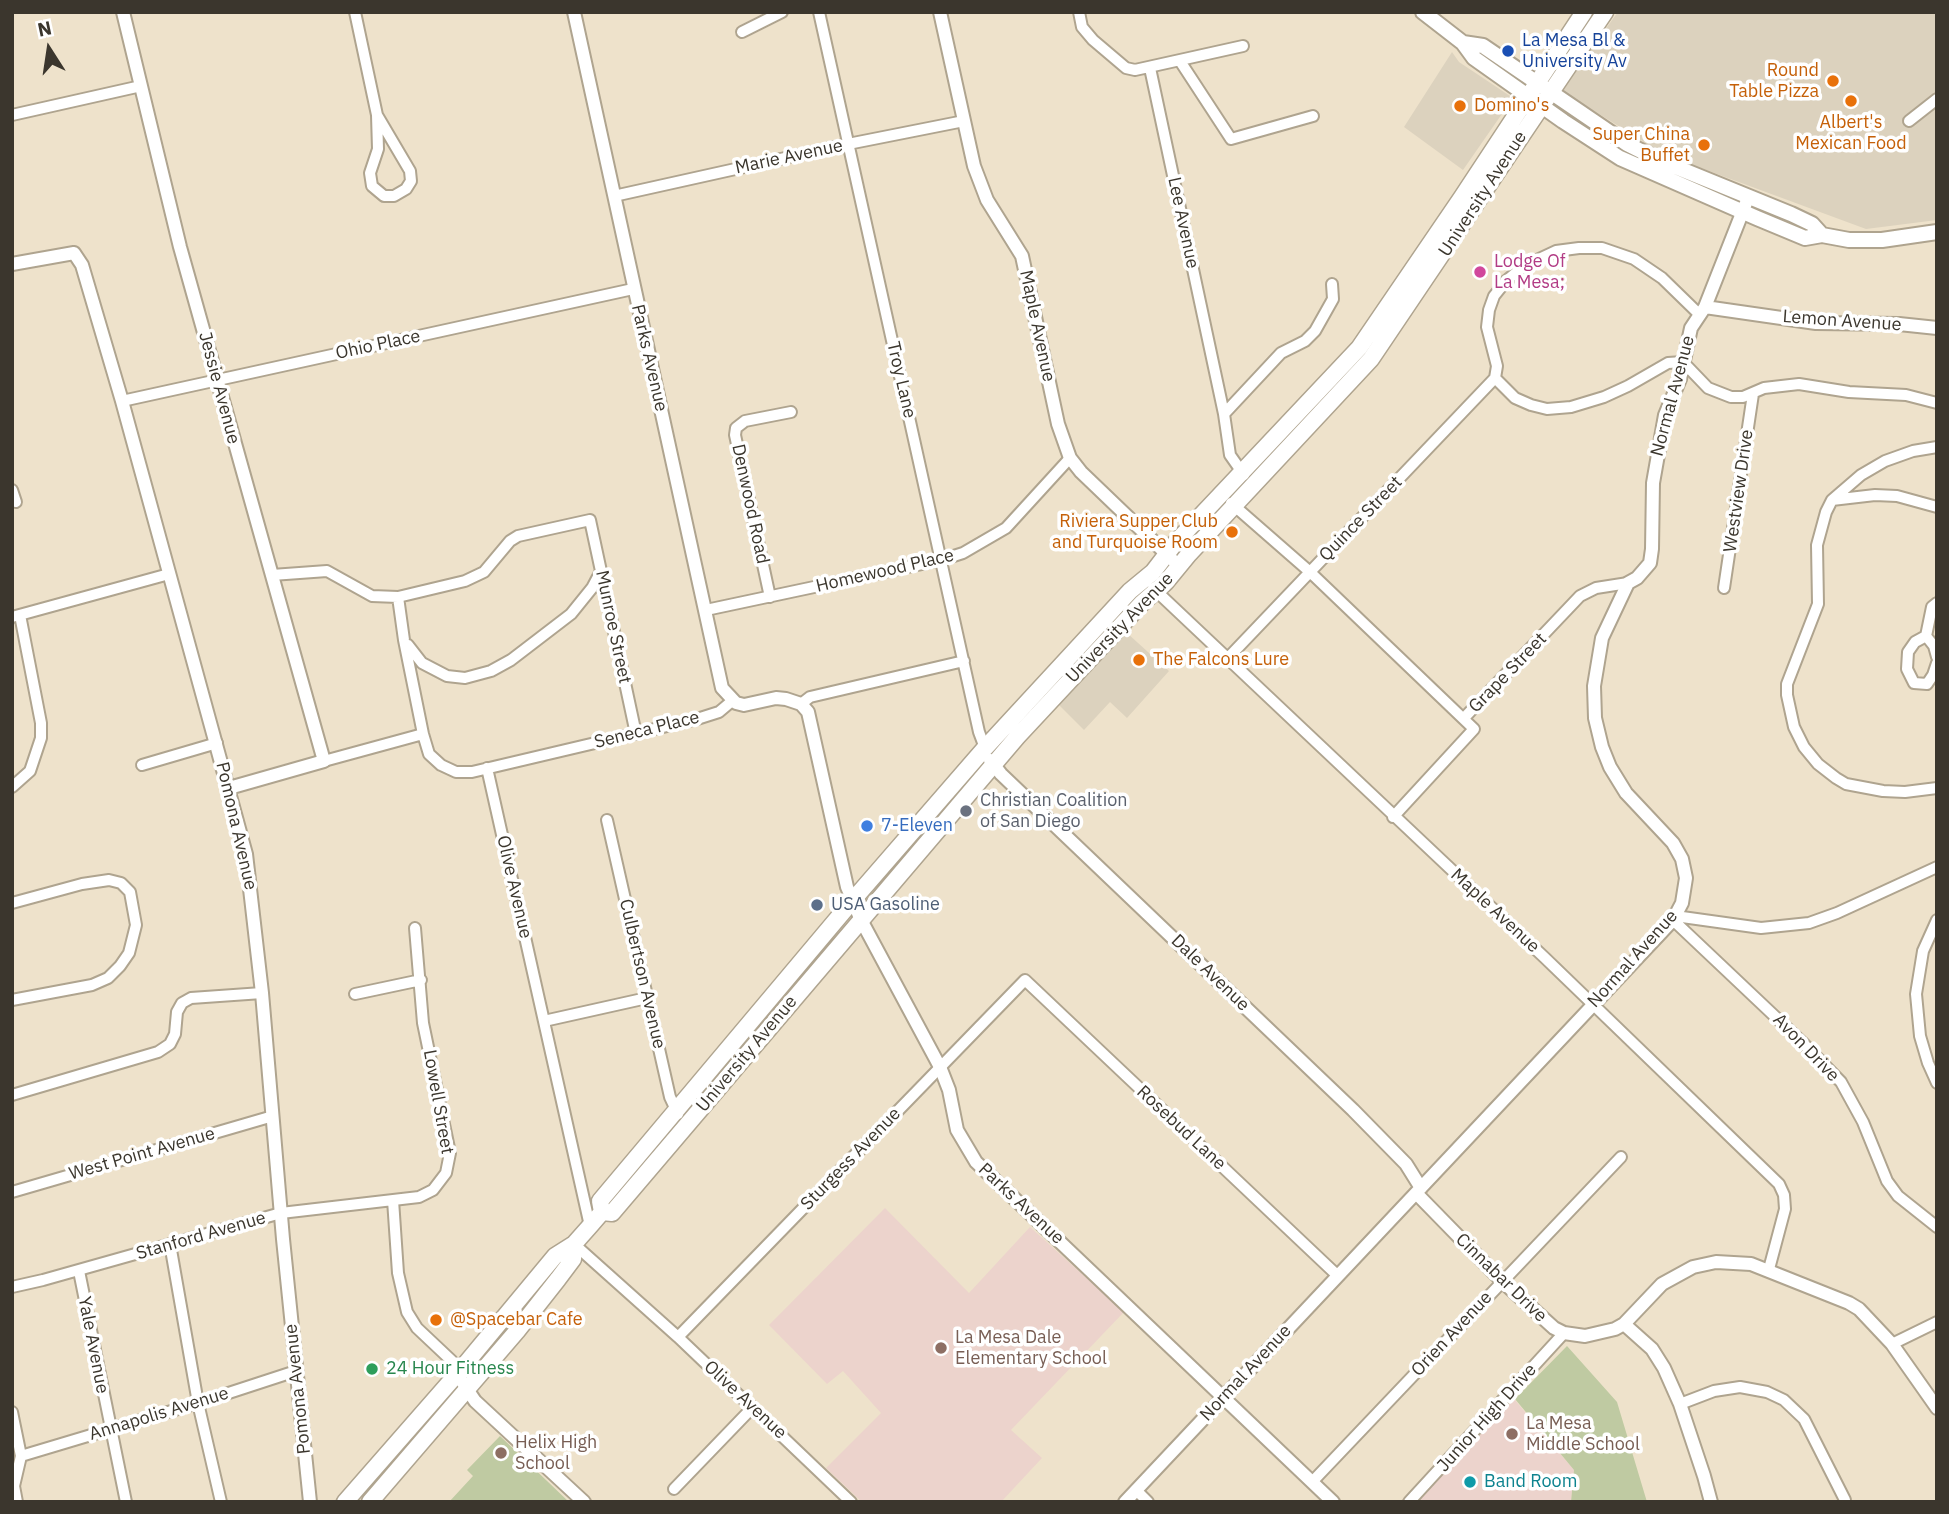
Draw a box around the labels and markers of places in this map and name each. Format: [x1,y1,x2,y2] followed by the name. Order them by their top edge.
[1522,30,1627,72] place label: La Mesa Bl & University Av
[1500,43,1516,59] marker: La Mesa Bl & University Av
[1729,60,1819,102] place label: Round Table Pizza
[1825,73,1841,89] marker: Round Table Pizza
[1843,93,1859,109] marker: Albert's Mexican Food
[1474,95,1549,117] place label: Domino's
[1452,98,1468,114] marker: Domino's
[1795,112,1907,154] place label: Albert's Mexican Food
[1592,124,1690,166] place label: Super China Buffet
[1696,137,1712,153] marker: Super China Buffet
[1494,251,1565,294] place label: Lodge Of La Mesa;
[1472,264,1488,280] marker: Lodge Of La Mesa;
[1052,511,1218,554] place label: Riviera Supper Club and Turquoise Room
[1224,524,1240,540] marker: Riviera Supper Club and Turquoise Room
[1153,649,1289,671] place label: The Falcons Lure
[1131,652,1147,668] marker: The Falcons Lure
[980,790,1127,832] place label: Christian Coalition of San Diego
[958,803,974,819] marker: Christian Coalition of San Diego
[881,815,953,837] place label: 7-Eleven
[859,818,875,834] marker: 7-Eleven
[831,894,940,916] place label: USA Gasoline
[809,897,825,913] marker: USA Gasoline
[450,1309,583,1331] place label: @Spacebar Cafe
[428,1312,444,1328] marker: @Spacebar Cafe
[955,1327,1107,1370] place label: La Mesa Dale Elementary School
[933,1340,949,1356] marker: La Mesa Dale Elementary School
[386,1358,514,1380] place label: 24 Hour Fitness
[364,1361,380,1377] marker: 24 Hour Fitness
[1526,1413,1640,1456] place label: La Mesa Middle School
[1504,1426,1520,1442] marker: La Mesa Middle School
[515,1432,597,1474] place label: Helix High School
[493,1445,509,1461] marker: Helix High School
[1484,1471,1577,1493] place label: Band Room
[1462,1474,1478,1490] marker: Band Room

